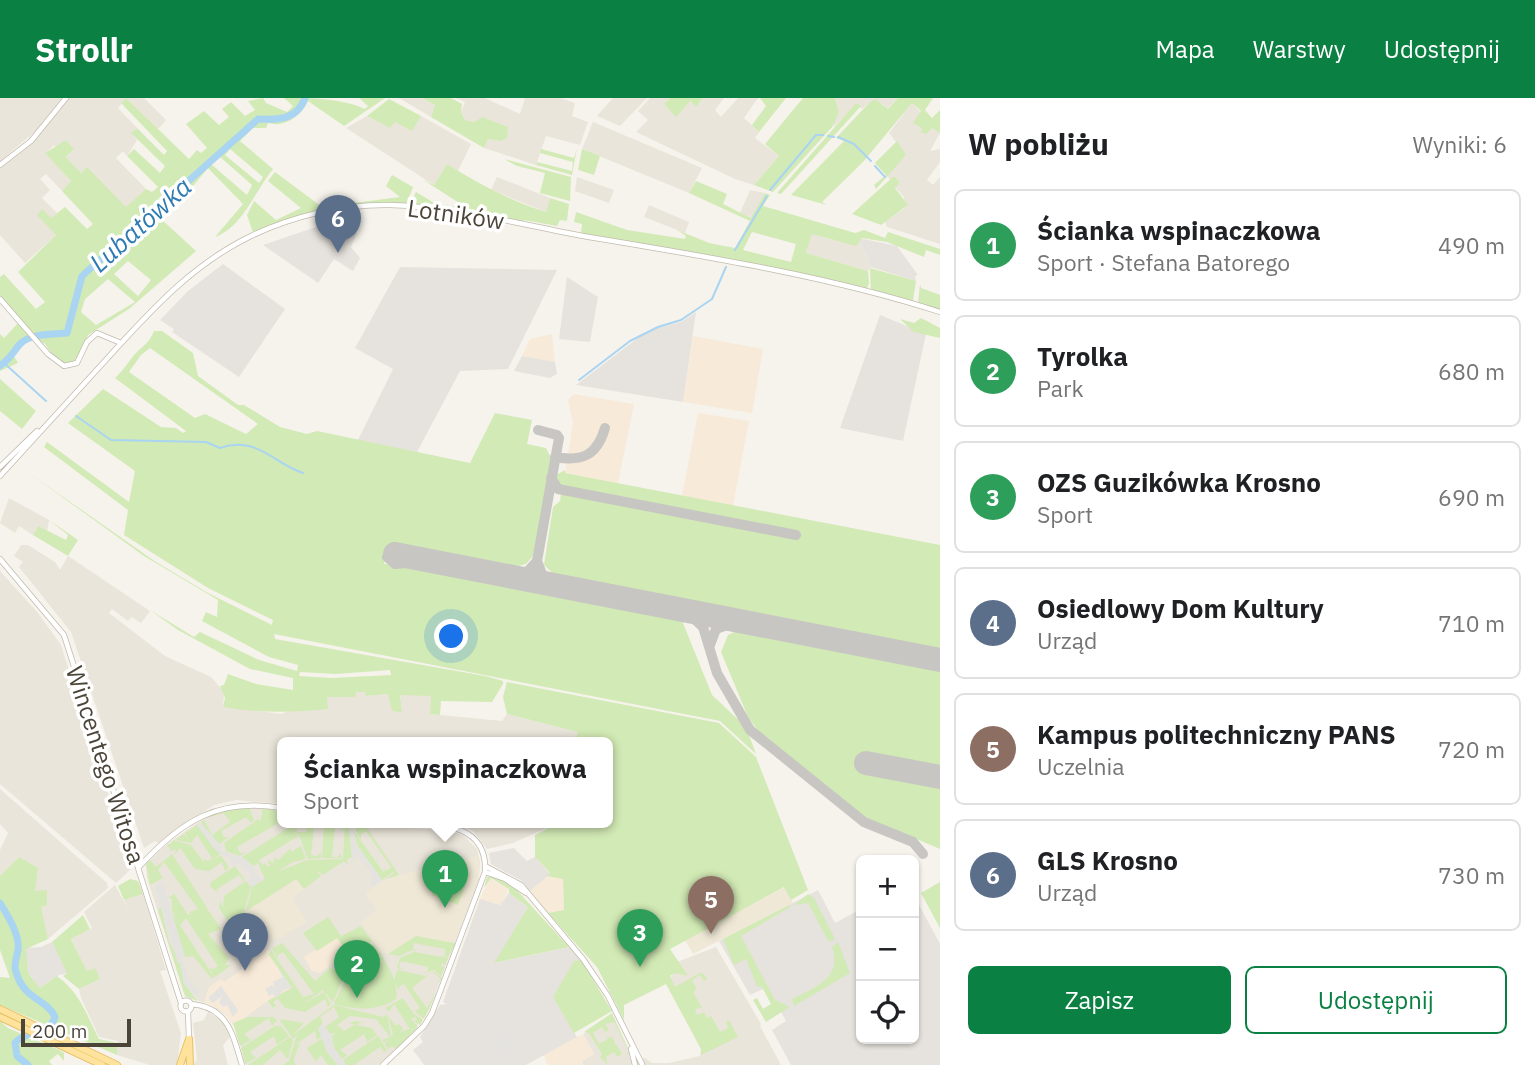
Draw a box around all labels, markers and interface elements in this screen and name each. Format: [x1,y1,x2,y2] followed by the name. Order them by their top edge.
[35,28,133,71] text: Strollr
[1156,33,1215,65] text: Mapa
[1253,33,1346,65] text: Warstwy
[1384,33,1500,65] text: Udostępnij
[968,124,1109,163] text: W pobliżu
[1412,129,1507,159] text: Wyniki: 6
[82,169,198,279] water label: Lubatówka
[406,191,506,237] street label: Lotników
[315,195,361,253] pin: 6
[1037,213,1321,247] text: Ścianka wspinaczkowa
[986,230,1000,260] text: 1
[1438,230,1505,260] text: 490 m
[1037,247,1290,277] text: Sport · Stefana Batorego
[1037,339,1128,373] text: Tyrolka
[986,356,1000,386] text: 2
[1438,356,1505,386] text: 680 m
[1037,373,1084,403] text: Park
[1037,465,1321,499] text: OZS Guzikówka Krosno
[986,482,1000,512] text: 3
[1438,482,1505,512] text: 690 m
[1037,499,1093,529] text: Sport
[1037,591,1324,625] text: Osiedlowy Dom Kultury
[986,608,1000,638] text: 4
[1438,608,1505,638] text: 710 m
[434,619,468,653] your location
[1037,625,1097,655] text: Urząd
[59,662,153,868] street label: Wincentego Witosa
[1037,717,1396,751] text: Kampus politechniczny PANS
[986,734,1000,764] text: 5
[1438,734,1505,764] text: 720 m
[277,737,613,828] popup
[303,751,587,785] text: Ścianka wspinaczkowa
[1037,751,1125,781] text: Uczelnia
[303,785,359,815] text: Sport
[1037,843,1178,877] text: GLS Krosno
[422,850,468,908] pin: 1
[856,855,919,1044] map controls
[856,855,919,918] button: +
[986,860,1000,890] text: 6
[1438,860,1505,890] text: 730 m
[688,876,734,934] pin: 5
[1037,877,1097,907] text: Urząd
[617,909,663,967] pin: 3
[222,913,268,971] pin: 4
[856,918,919,981] button: −
[334,940,380,998] pin: 2
[968,966,1231,1034] button: Zapisz
[1245,966,1507,1034] button: Udostępnij
[856,981,919,1044] button: locate
[21,1016,131,1048] scale bar
[32,1019,87,1043] text: 200 m

